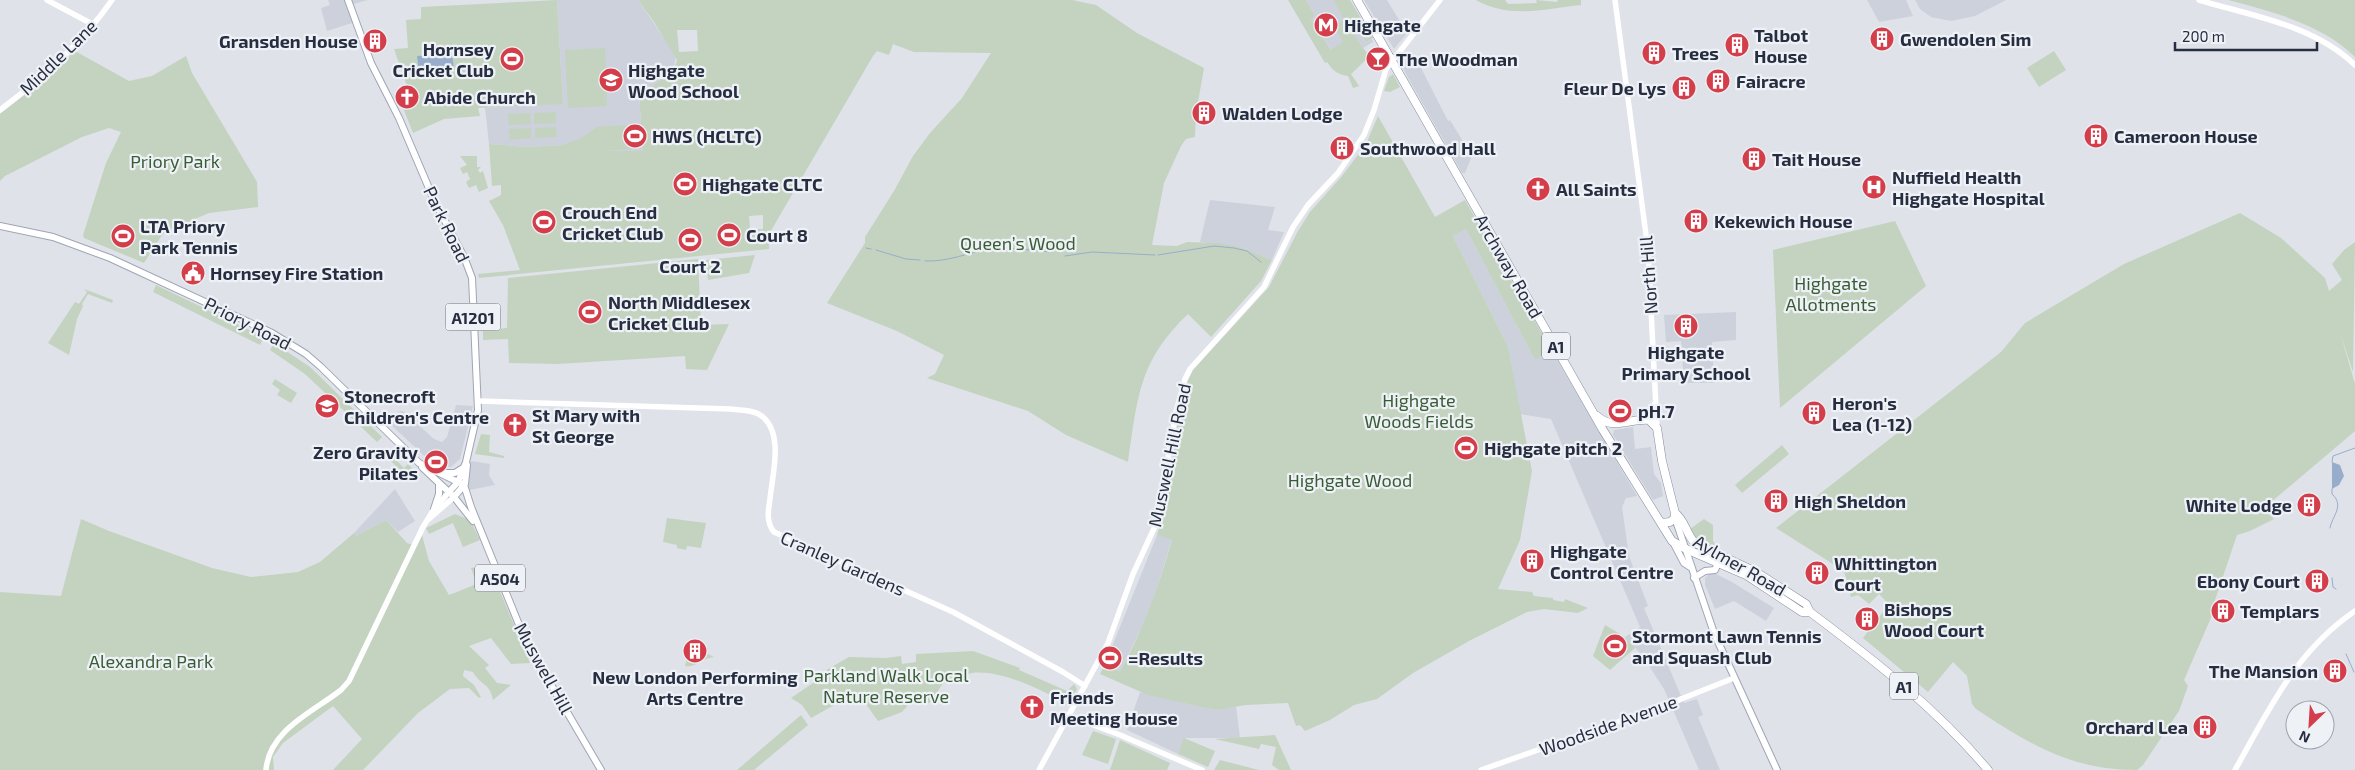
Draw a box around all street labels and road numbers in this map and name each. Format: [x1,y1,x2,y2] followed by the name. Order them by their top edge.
[15,15,101,99] street label: Middle Lane
[419,182,475,266] street label: Park Road
[1470,210,1548,322] street label: Archway Road
[1634,234,1662,315] street label: North Hill
[201,292,295,354] street label: Priory Road
[446,304,500,330] road number: A1201
[1542,332,1570,360] road number: A1
[1143,381,1195,529] street label: Muswell Hill Road
[777,526,909,600] street label: Cranley Gardens
[1690,530,1790,600] street label: Aylmer Road
[475,564,525,592] road number: A504
[510,618,578,718] street label: Muswell Hill
[1890,672,1918,699] road number: A1
[1536,690,1680,760] street label: Woodside Avenue

